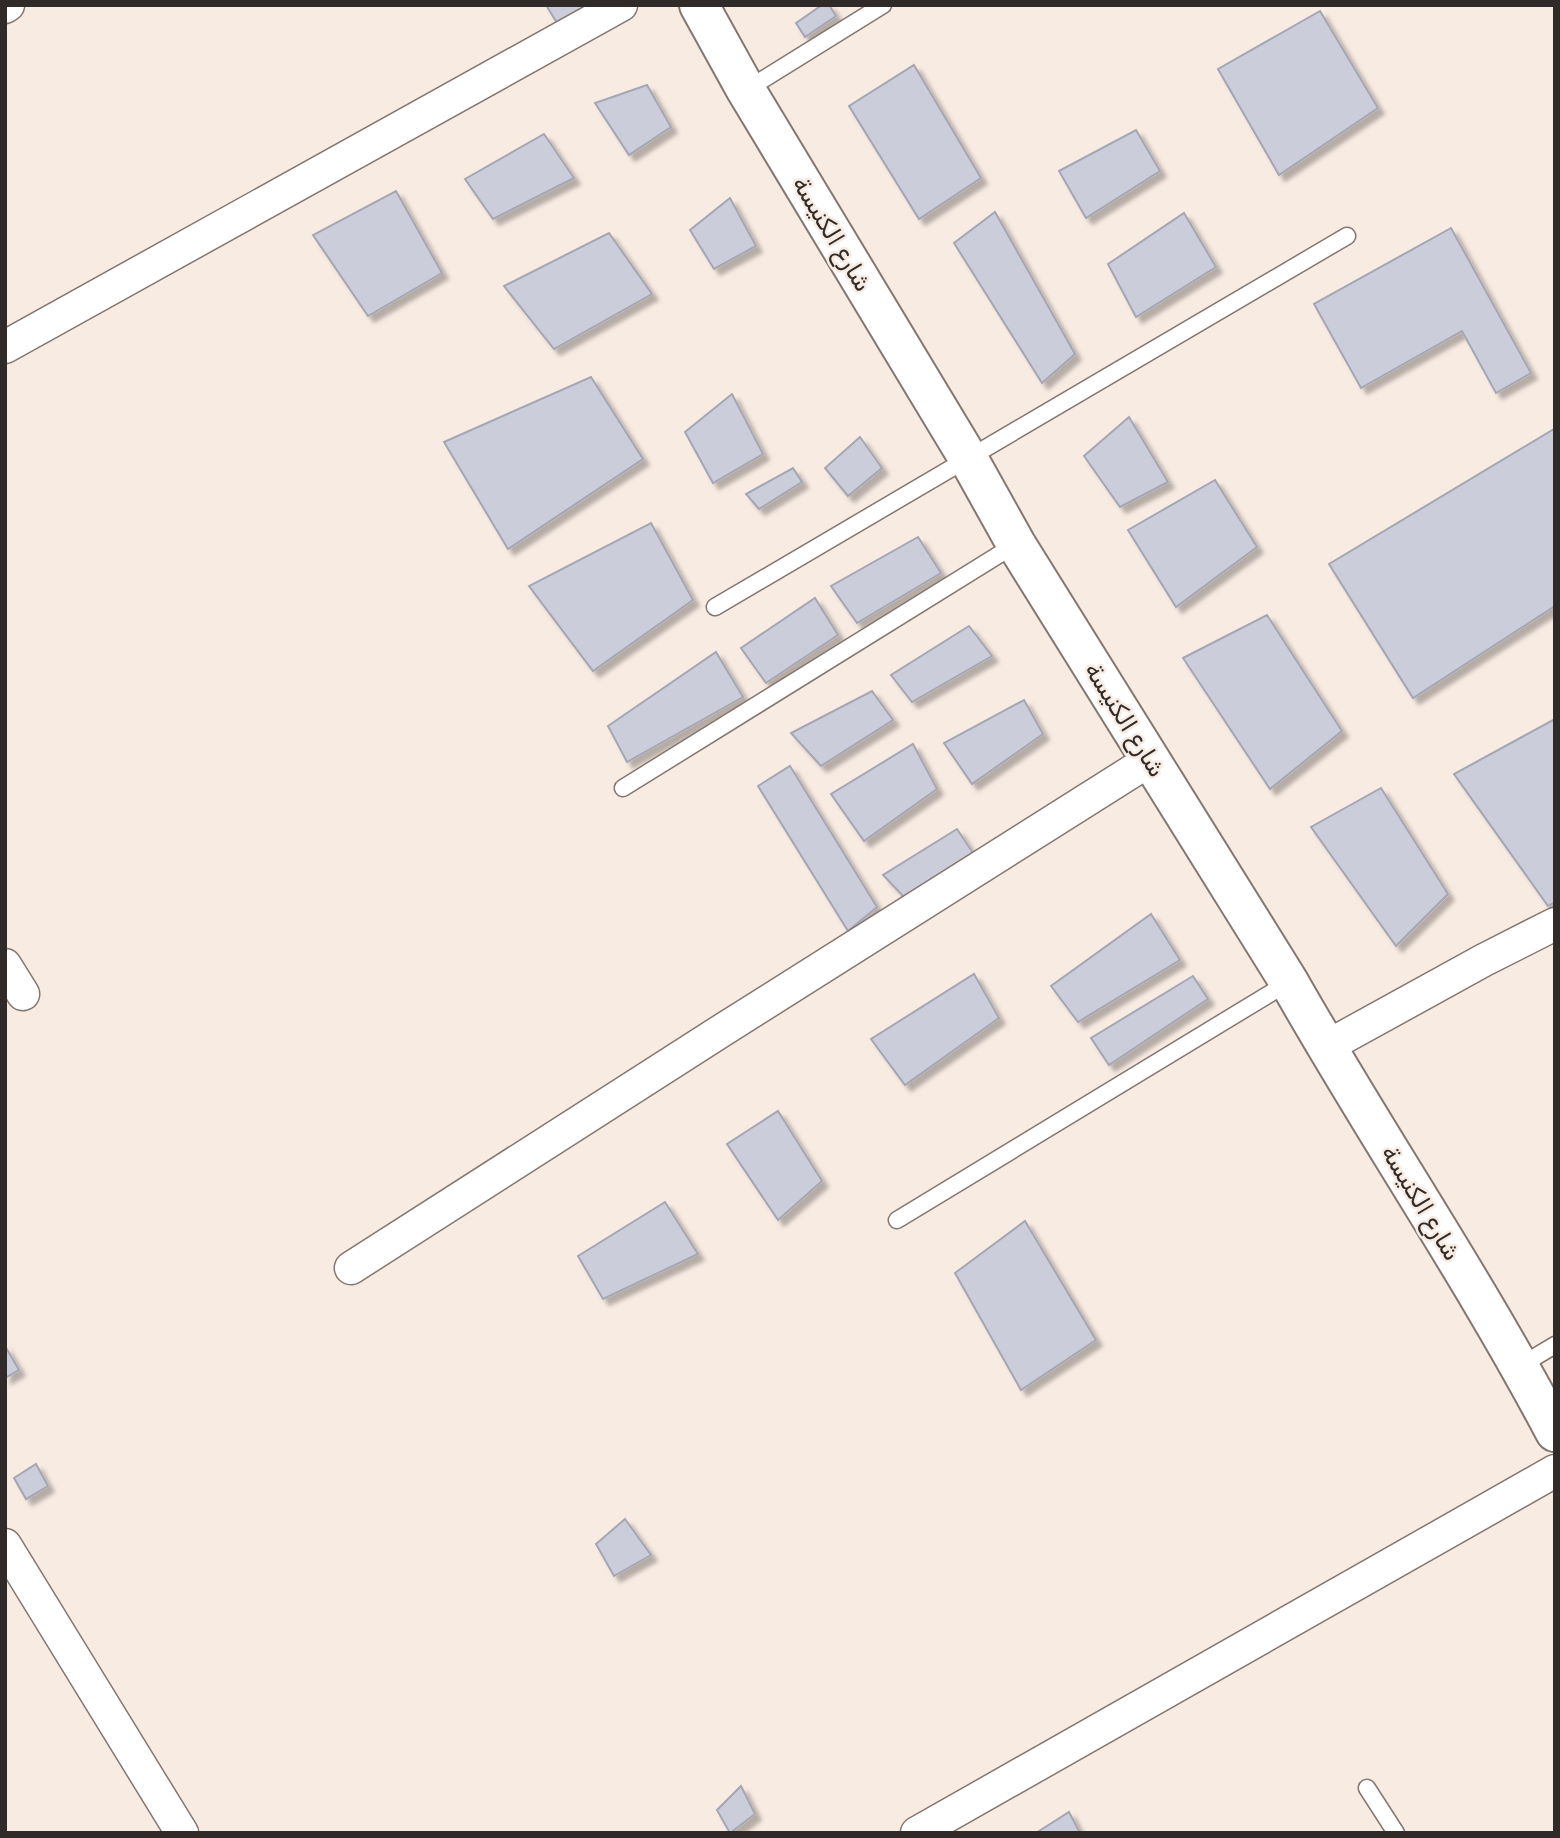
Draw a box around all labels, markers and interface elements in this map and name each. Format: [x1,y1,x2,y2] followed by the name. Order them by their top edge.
[785,171,877,298] street label: شارع الكنيسة
[1077,658,1171,783] street label: شارع الكنيسة
[1374,1140,1466,1267] street label: شارع الكنيسة

